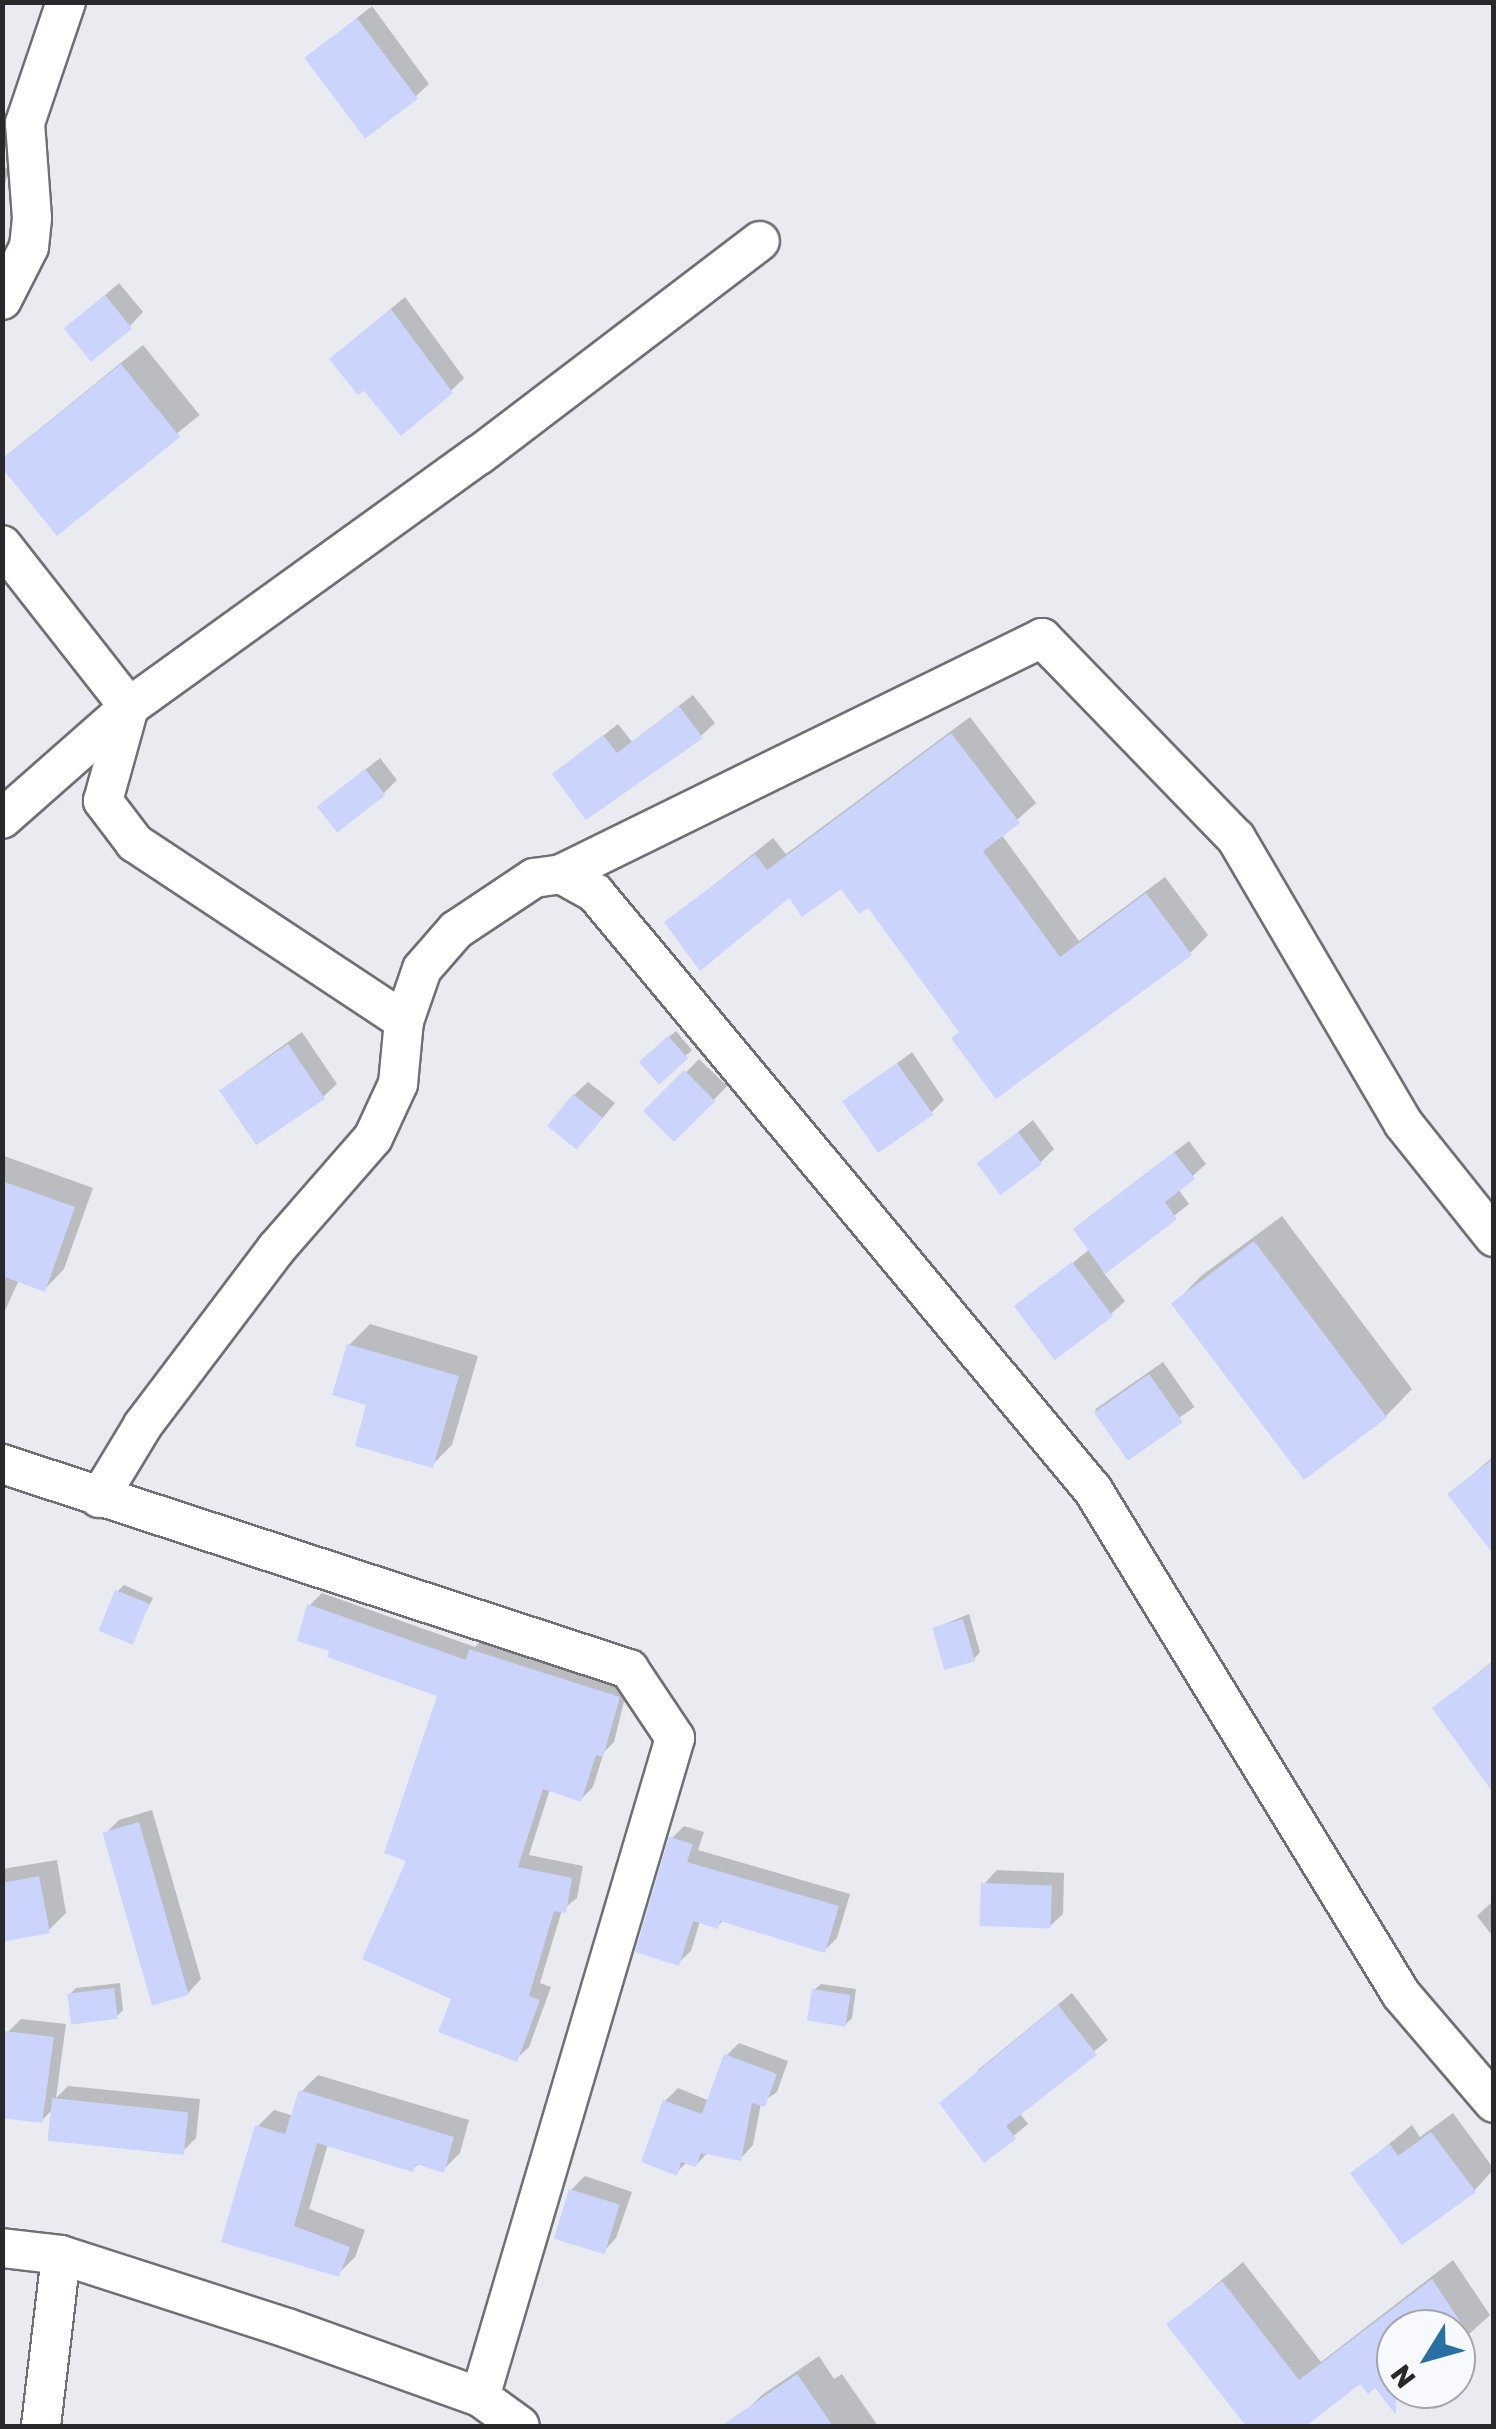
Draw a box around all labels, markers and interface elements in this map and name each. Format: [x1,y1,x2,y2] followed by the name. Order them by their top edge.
[1376,2309,1476,2409] north arrow
[1384,2358,1422,2394] text: N

